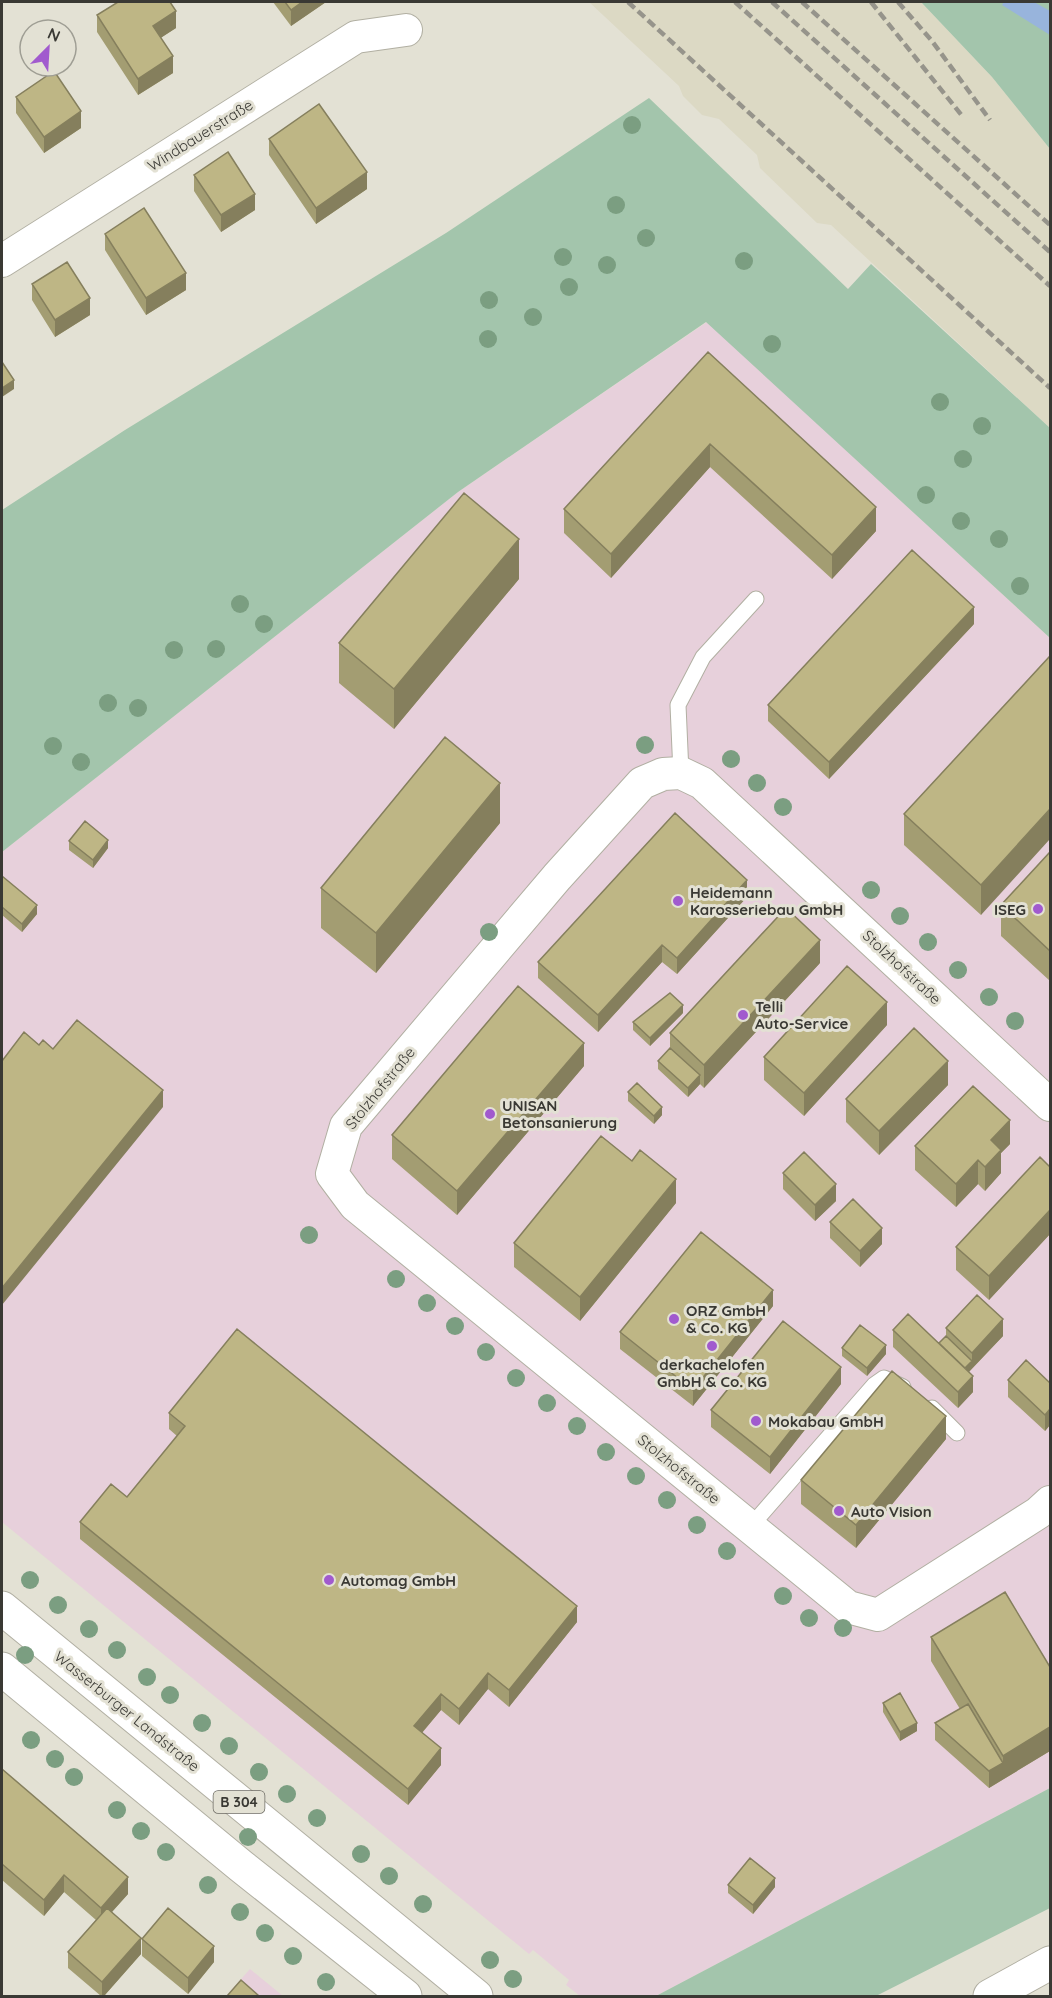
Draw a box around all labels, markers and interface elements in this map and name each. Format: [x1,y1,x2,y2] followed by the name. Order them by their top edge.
[18,18,78,78] north arrow
[45,23,64,46] text: N
[144,95,256,175] street label: Windbauerstraße
[690,883,843,919] place label: Heidemann Karosseriebau GmbH
[671,894,685,908] marker: Heidemann Karosseriebau GmbH
[994,900,1026,919] place label: ISEG
[1031,902,1045,916] marker: ISEG
[859,926,945,1008] street label: Stolzhofstraße
[755,997,848,1033] place label: Telli Auto-Service
[736,1008,750,1022] marker: Telli Auto-Service
[341,1043,419,1133] street label: Stolzhofstraße
[502,1096,617,1132] place label: UNISAN Betonsanierung
[483,1107,497,1121] marker: UNISAN Betonsanierung
[686,1301,766,1337] place label: ORZ GmbH & Co. KG
[667,1312,681,1326] marker: ORZ GmbH & Co. KG
[705,1339,719,1353] marker: derkachelofen GmbH & Co. KG
[657,1355,767,1391] place label: derkachelofen GmbH & Co. KG
[768,1412,884,1431] place label: Mokabau GmbH
[749,1414,763,1428] marker: Mokabau GmbH
[634,1430,724,1508] street label: Stolzhofstraße
[851,1502,932,1521] place label: Auto Vision
[832,1504,846,1518] marker: Auto Vision
[341,1571,456,1590] place label: Automag GmbH
[322,1573,336,1587] marker: Automag GmbH
[50,1646,204,1776] street label: Wasserburger Landstraße
[214,1791,264,1813] road number: B 304

